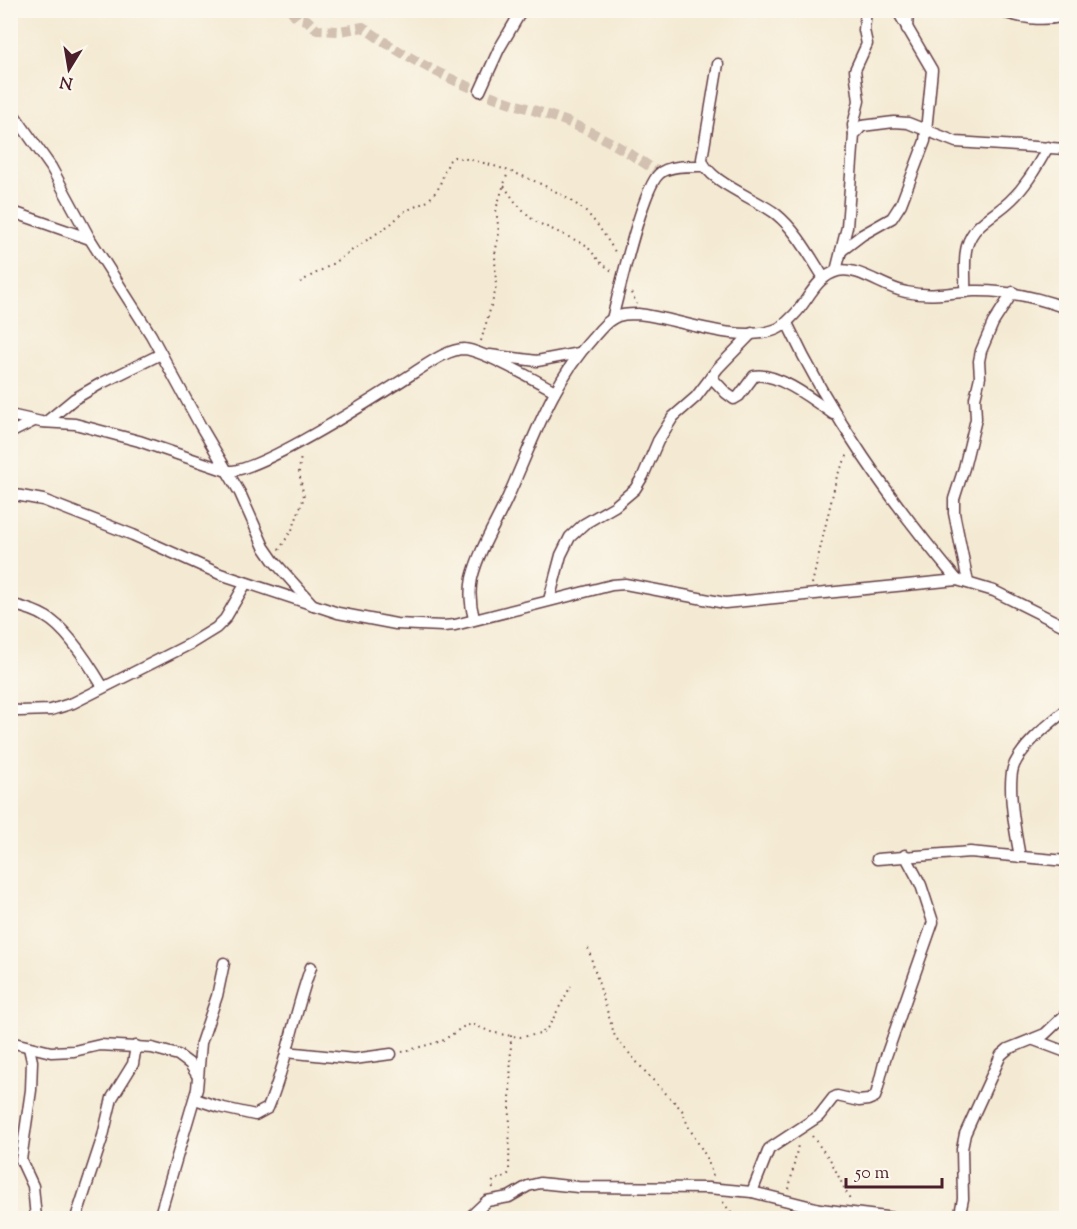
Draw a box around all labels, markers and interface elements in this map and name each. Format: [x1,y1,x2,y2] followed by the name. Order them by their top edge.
[39,39,99,99] north arrow
[58,69,75,94] text: N
[846,1151,942,1189] scale bar
[854,1161,890,1187] text: 50 m

